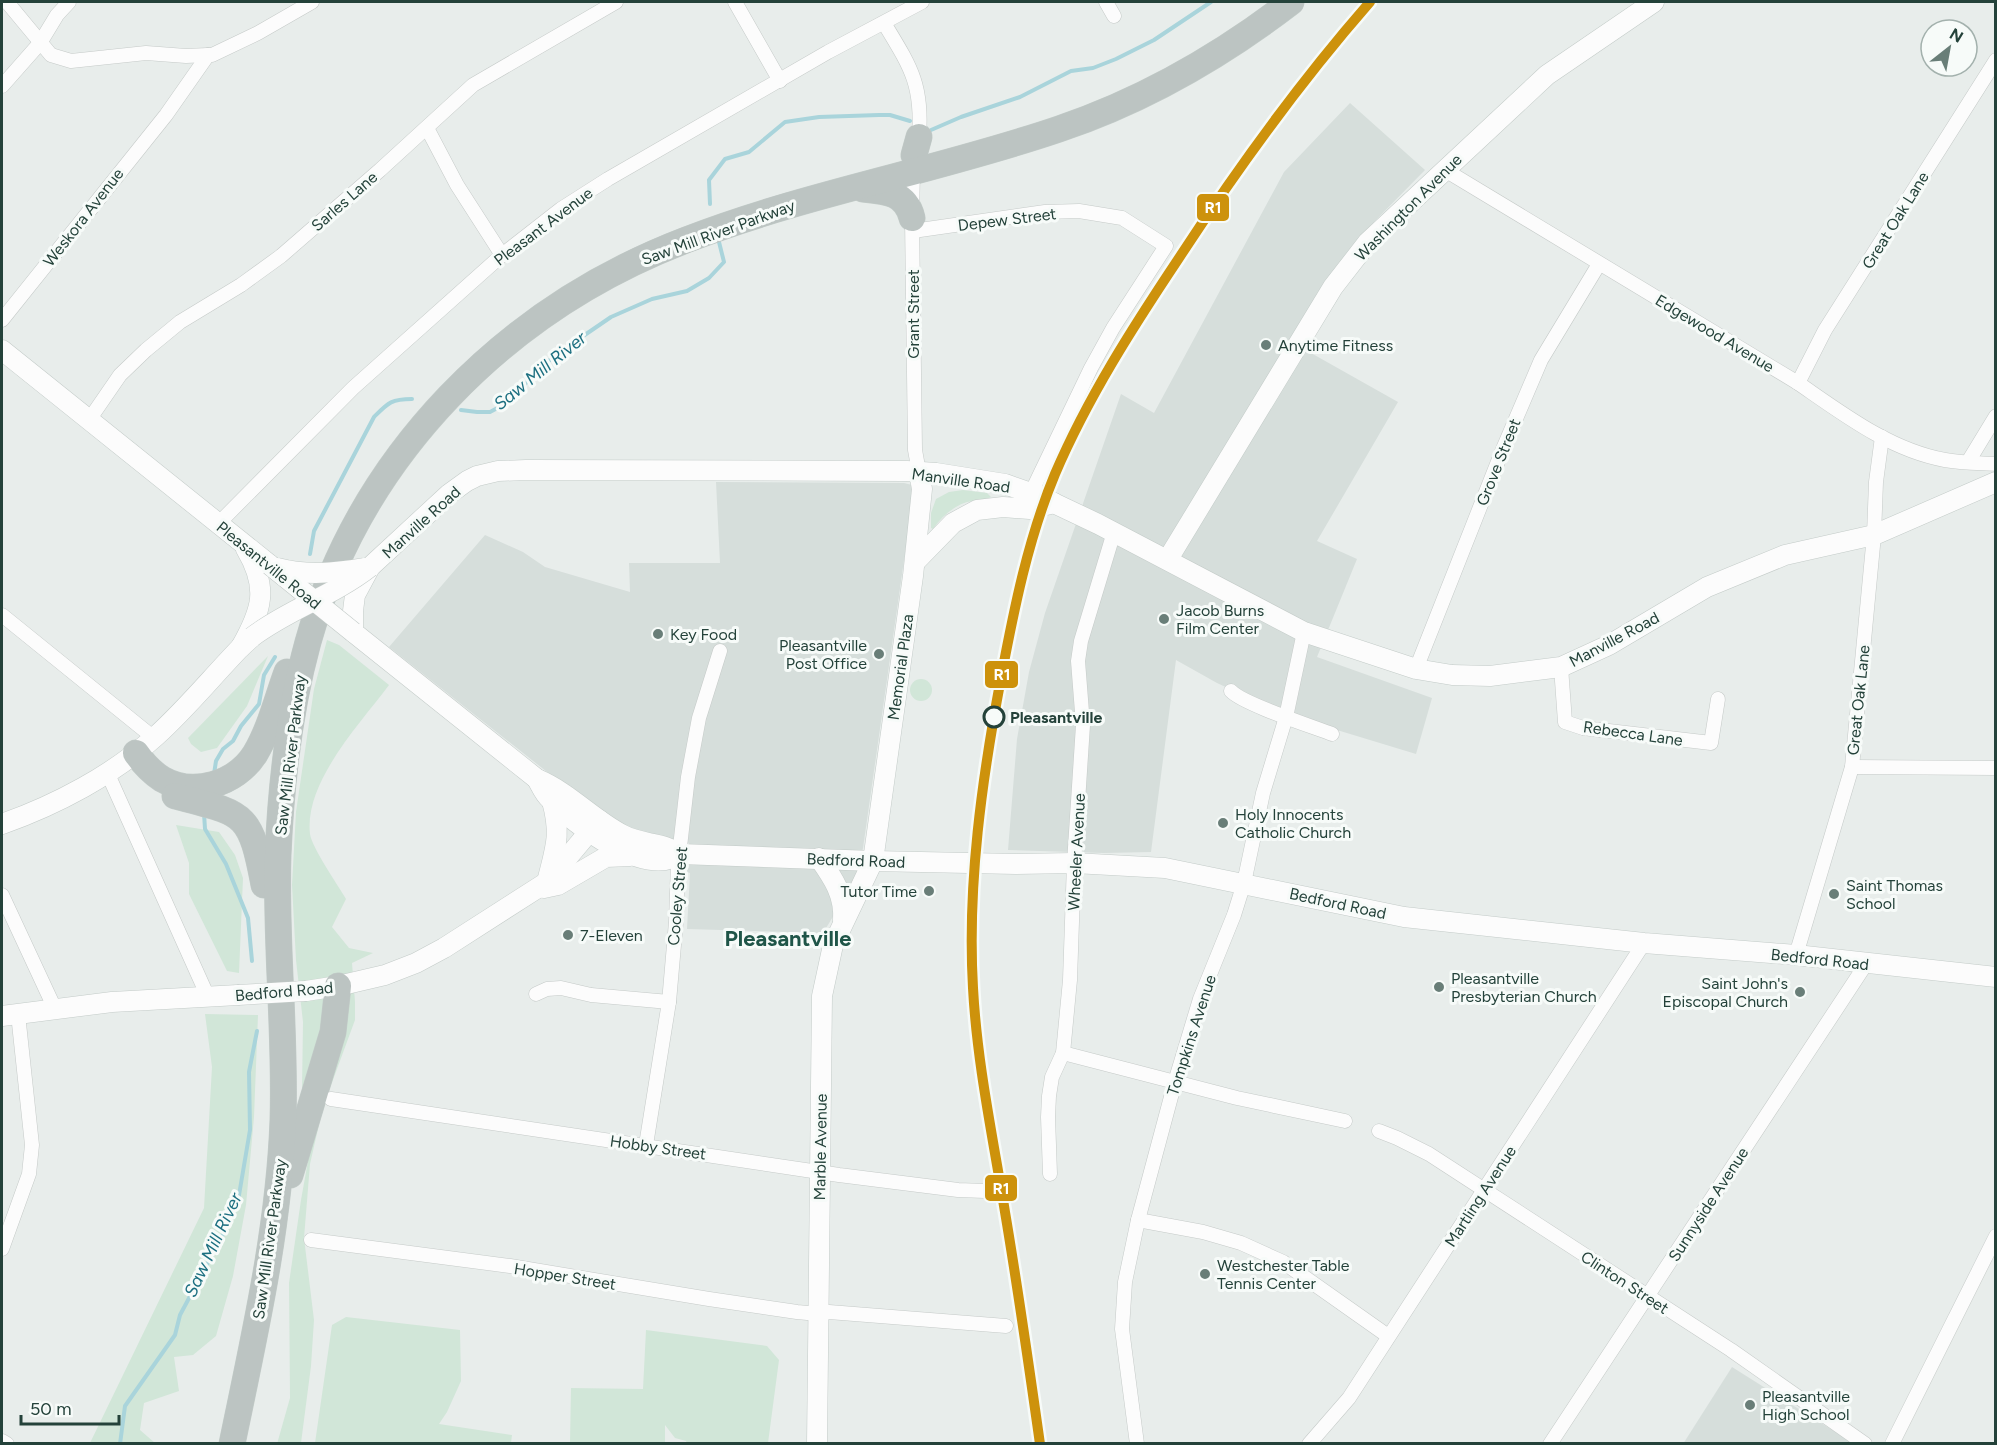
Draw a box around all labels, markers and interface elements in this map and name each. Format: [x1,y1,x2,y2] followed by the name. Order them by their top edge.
[1919,18,1979,78] north arrow
[1946,24,1967,47] text: N
[1351,150,1466,265] street label: Washington Avenue
[39,164,128,270] street label: Weskora Avenue
[307,167,381,235] street label: Sarles Lane
[1858,168,1933,272] street label: Great Oak Lane
[490,183,596,270] street label: Pleasant Avenue
[1196,193,1230,222] line badge: R1
[639,196,798,269] street label: Saw Mill River Parkway
[1204,198,1222,217] text: R1
[957,204,1057,235] street label: Depew Street
[904,269,923,359] street label: Grant Street
[1652,290,1778,376] street label: Edgewood Avenue
[489,326,591,415] water label: Saw Mill River
[1278,336,1393,355] place label: Anytime Fitness
[1259,338,1273,352] marker: Anytime Fitness
[1472,416,1525,509] street label: Grove Street
[911,464,1011,497] street label: Manville Road
[378,482,465,563] street label: Manville Road
[213,517,325,613] street label: Pleasantville Road
[1176,601,1264,638] place label: Jacob Burns Film Center
[1566,608,1662,671] street label: Manville Road
[1157,612,1171,626] marker: Jacob Burns Film Center
[884,613,917,721] street label: Memorial Plaza
[670,625,737,644] place label: Key Food
[651,627,665,641] marker: Key Food
[779,636,867,673] place label: Pleasantville Post Office
[1843,644,1874,756] street label: Great Oak Lane
[872,647,886,661] marker: Pleasantville Post Office
[984,660,1019,689] line badge: R1
[993,665,1011,684] text: R1
[271,673,310,837] street label: Saw Mill River Parkway
[983,706,1005,728] marker: Pleasantville
[1010,708,1102,727] place label: Pleasantville
[1582,717,1684,750] street label: Rebecca Lane
[1064,793,1089,911] street label: Wheeler Avenue
[1235,805,1351,842] place label: Holy Innocents Catholic Church
[1216,816,1230,830] marker: Holy Innocents Catholic Church
[664,846,691,946] street label: Cooley Street
[806,849,906,872] street label: Bedford Road
[1846,876,1943,913] place label: Saint Thomas School
[840,882,917,901] place label: Tutor Time
[922,884,936,898] marker: Tutor Time
[1288,884,1388,923] street label: Bedford Road
[1827,887,1841,901] marker: Saint Thomas School
[725,925,851,952] district label: Pleasantville
[580,926,643,945] place label: 7-Eleven
[561,928,575,942] marker: 7-Eleven
[1770,945,1870,974] street label: Bedford Road
[1451,969,1597,1006] place label: Pleasantville Presbyterian Church
[1163,972,1220,1098] street label: Tompkins Avenue
[1662,974,1788,1011] place label: Saint John's Episcopal Church
[234,978,334,1005] street label: Bedford Road
[1432,980,1446,994] marker: Pleasantville Presbyterian Church
[1793,985,1807,999] marker: Saint John's Episcopal Church
[810,1093,831,1201] street label: Marble Avenue
[609,1131,707,1164] street label: Hobby Street
[1441,1142,1520,1250] street label: Martling Avenue
[1664,1143,1753,1265] street label: Sunnyside Avenue
[249,1157,290,1321] street label: Saw Mill River Parkway
[984,1174,1018,1202] line badge: R1
[992,1179,1010,1198] text: R1
[179,1189,247,1301] water label: Saw Mill River
[1577,1247,1672,1318] street label: Clinton Street
[1217,1256,1350,1293] place label: Westchester Table Tennis Center
[513,1259,617,1294] street label: Hopper Street
[1198,1267,1212,1281] marker: Westchester Table Tennis Center
[1762,1387,1850,1424] place label: Pleasantville High School
[21,1388,118,1426] scale bar
[30,1398,72,1420] text: 50 m
[1743,1398,1757,1412] marker: Pleasantville High School

